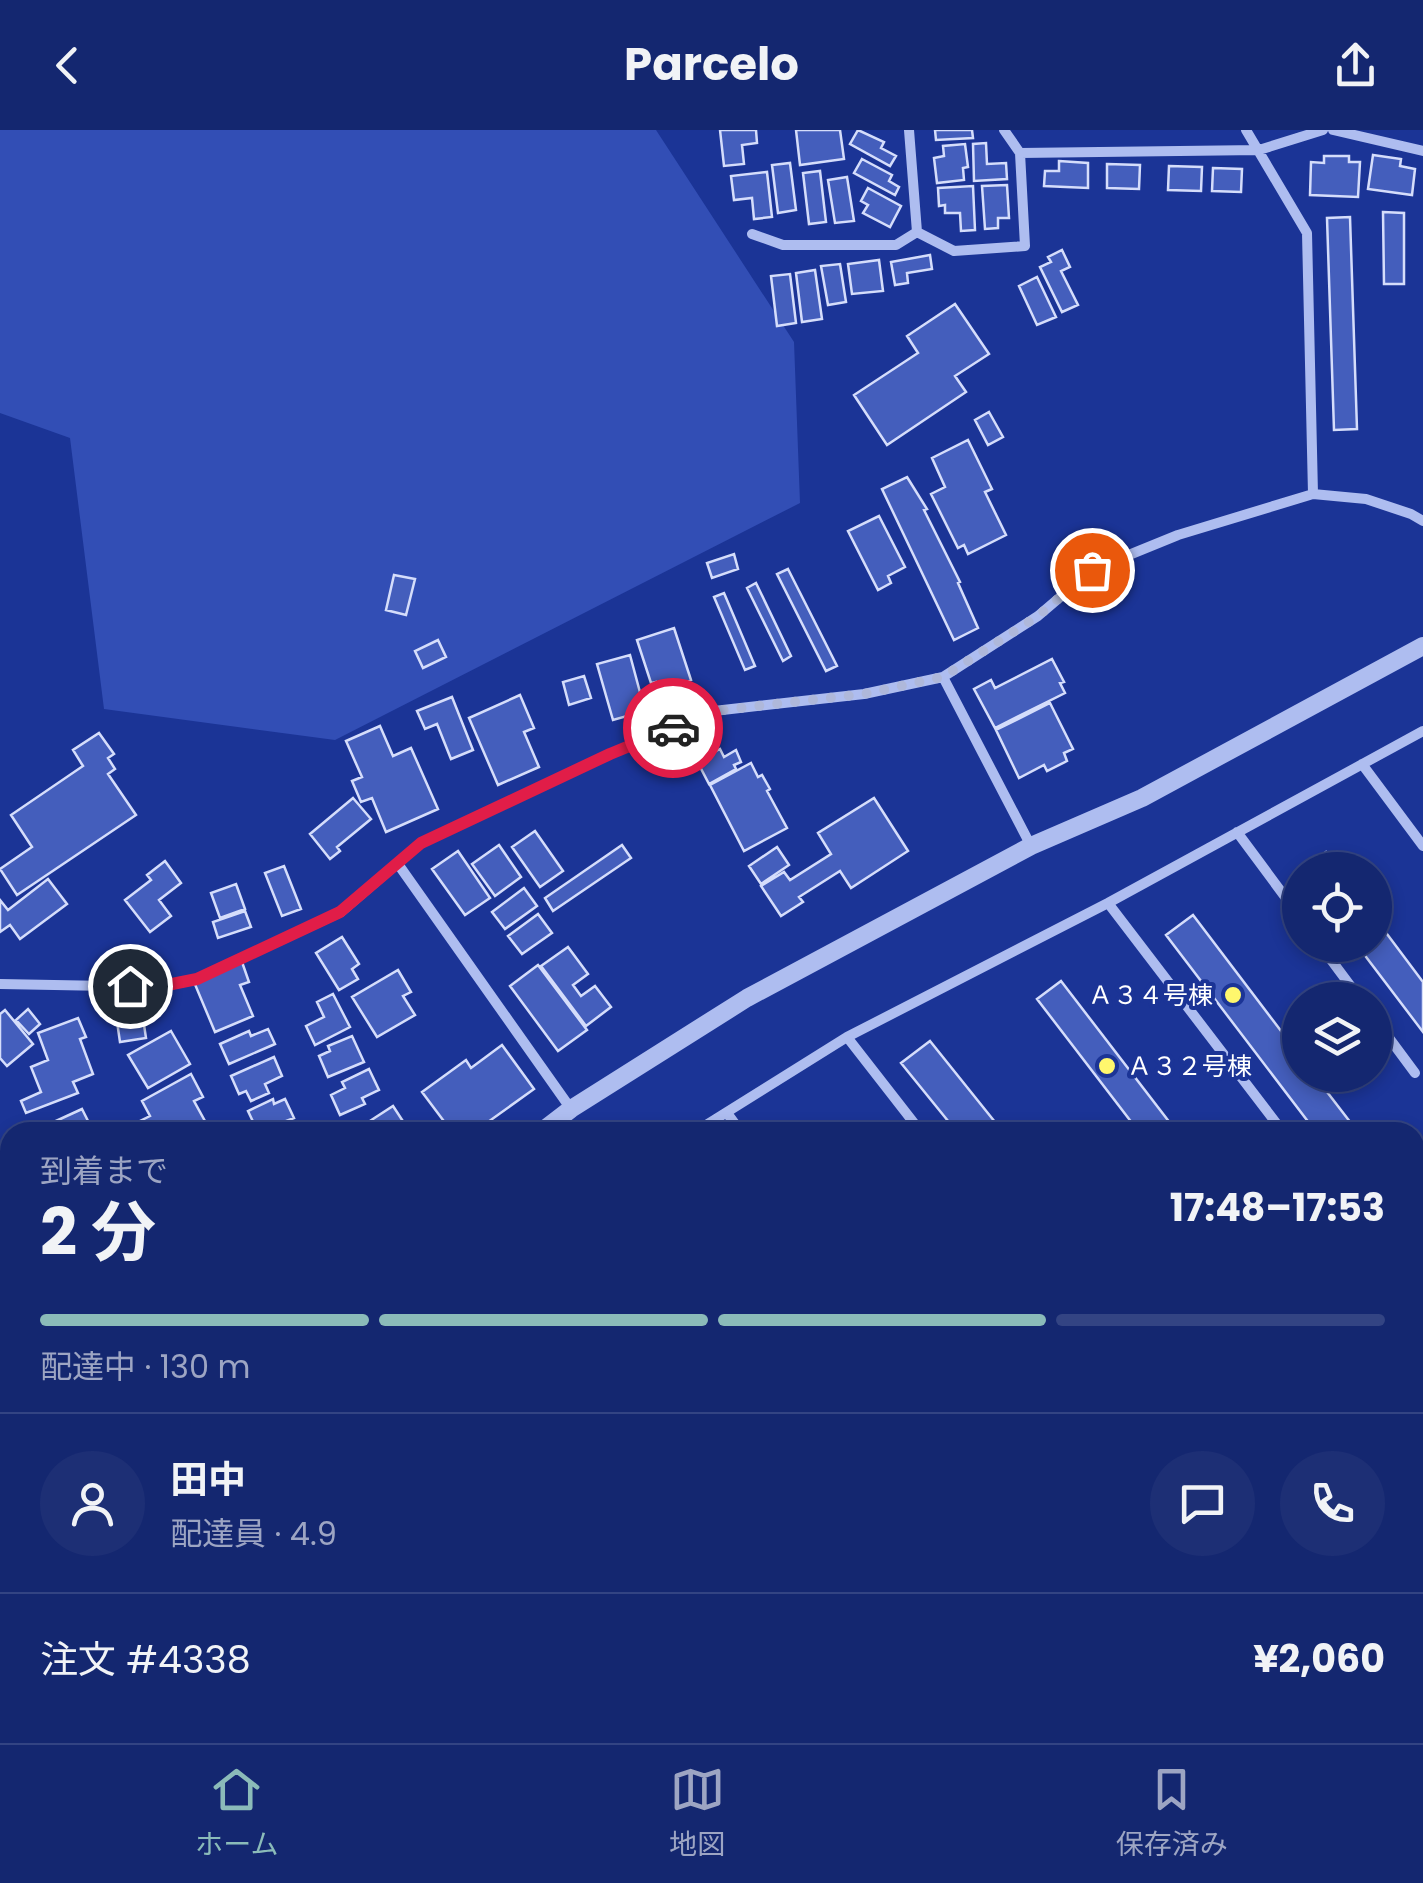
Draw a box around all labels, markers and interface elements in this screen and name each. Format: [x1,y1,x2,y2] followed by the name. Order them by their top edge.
[624,33,799,96] text: Parcelo
[40,38,95,93] icon: back
[1328,38,1383,93] icon: share
[1050,528,1135,613] pin
[1065,543,1120,598] icon: bag
[623,678,723,778] courier
[646,701,701,756] icon: car
[1282,852,1392,1092] map controls
[1282,852,1392,962] button: locate
[88,944,173,1029] pin
[103,959,158,1014] icon: home
[1088,978,1213,1013] place label: Ａ３４号棟
[1282,982,1392,1092] button: layers
[1222,984,1244,1006] marker: Ａ３４号棟
[1127,1049,1252,1084] place label: Ａ３２号棟
[1096,1055,1118,1077] marker: Ａ３２号棟
[40,1148,168,1193] text: 到着まで
[1170,1181,1385,1234] text: 17:48–17:53
[40,1187,156,1278] text: 2 分
[40,1344,251,1389] text: 配達中 · 130 m
[40,1451,145,1556] button: person
[1150,1451,1255,1556] button: chat
[1280,1451,1385,1556] button: phone
[170,1453,246,1506] text: 田中
[170,1511,337,1556] text: 配達員 · 4.9
[1253,1632,1385,1685] text: ¥2,060
[40,1633,251,1686] text: 注文 #4338
[195,1762,278,1866] tab: ホーム
[669,1762,725,1866] tab: 地図
[1116,1762,1228,1866] tab: 保存済み

